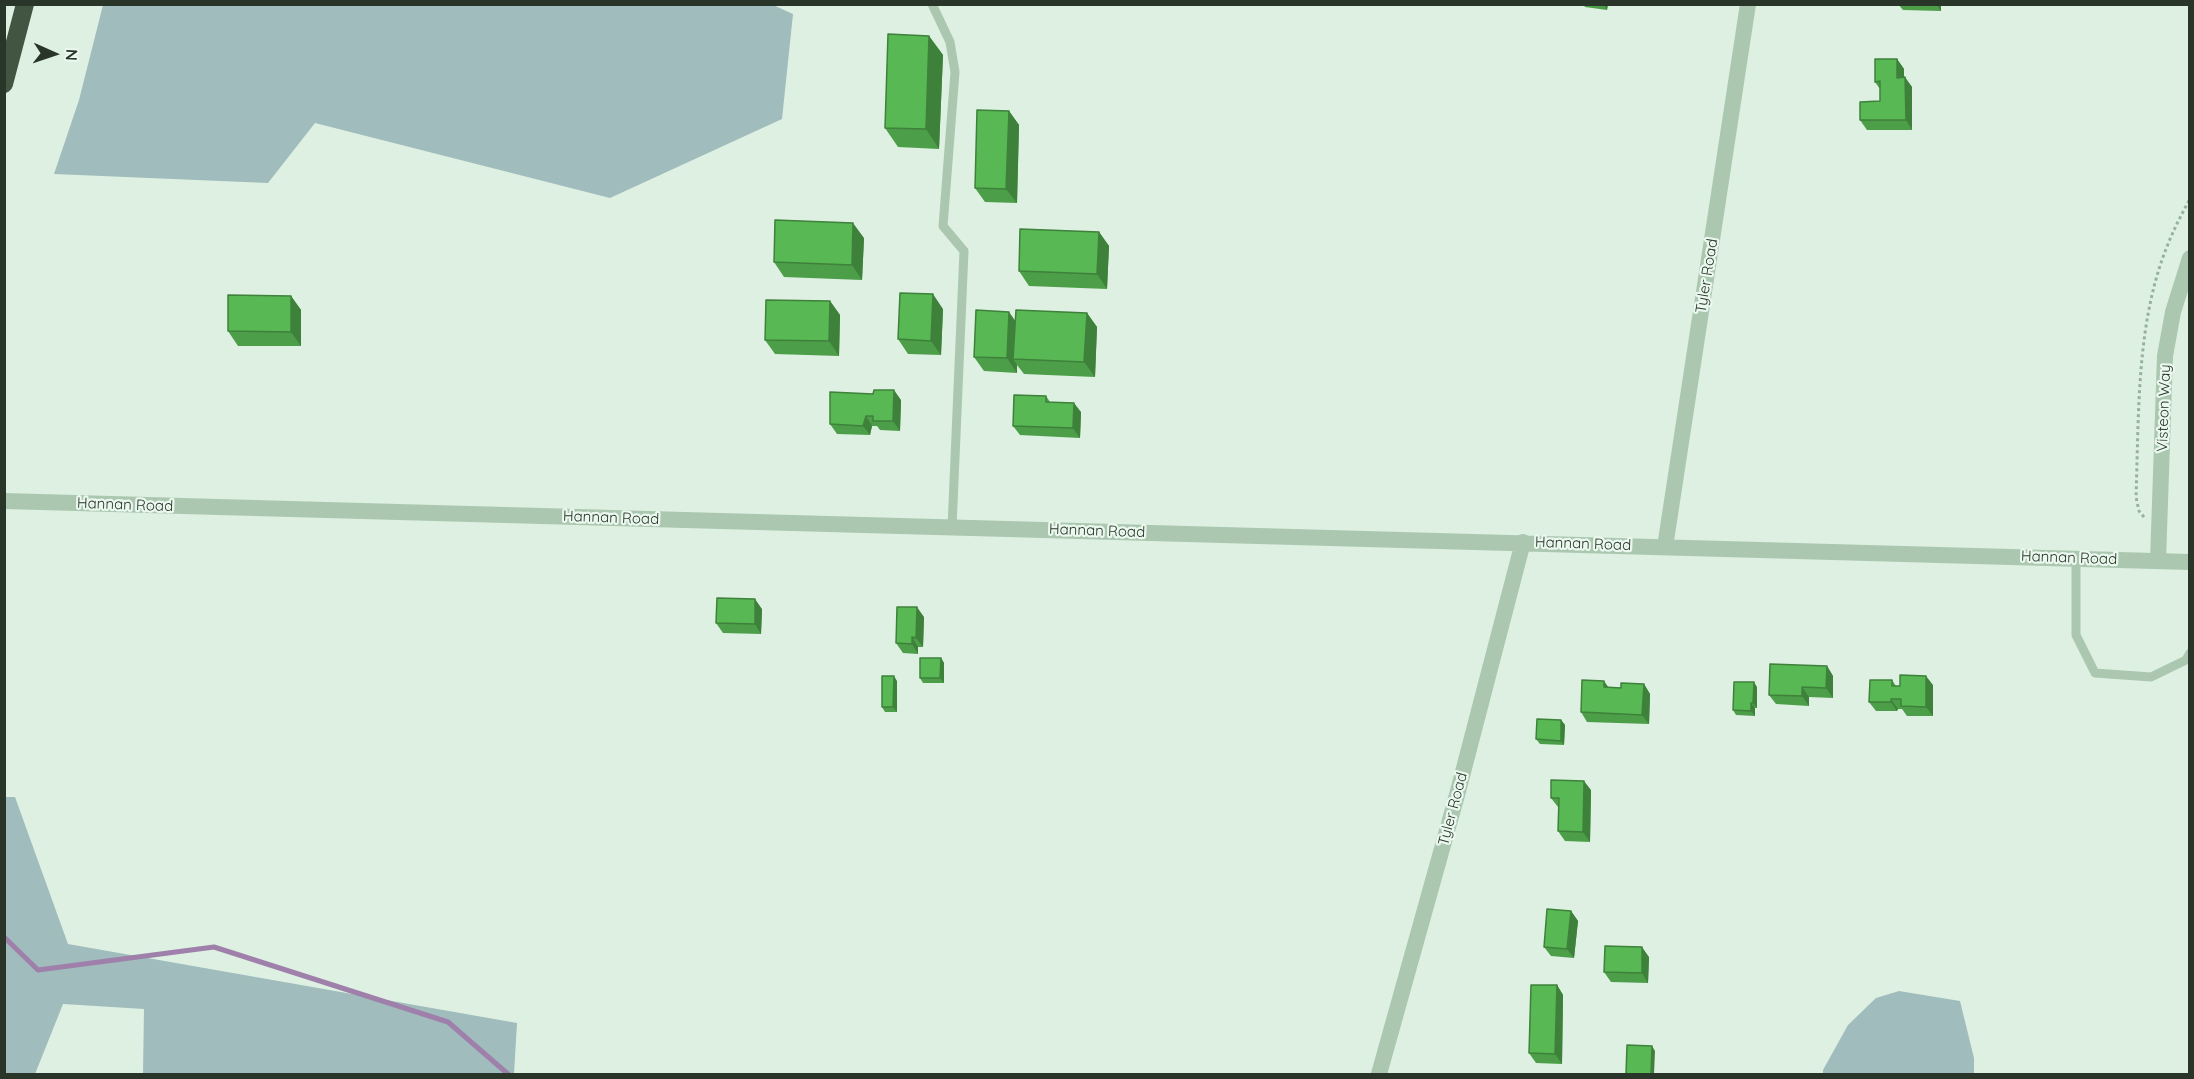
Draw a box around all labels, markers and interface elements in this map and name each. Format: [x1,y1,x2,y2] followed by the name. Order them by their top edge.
[24,24,84,84] north arrow
[62,49,82,61] text: N
[1692,238,1722,314] street label: Tyler Road
[2153,364,2175,452] street label: Visteon Way
[77,494,173,516] street label: Hannan Road
[563,507,659,529] street label: Hannan Road
[1049,520,1145,542] street label: Hannan Road
[1535,533,1631,555] street label: Hannan Road
[2021,547,2117,569] street label: Hannan Road
[1435,770,1471,848] street label: Tyler Road

